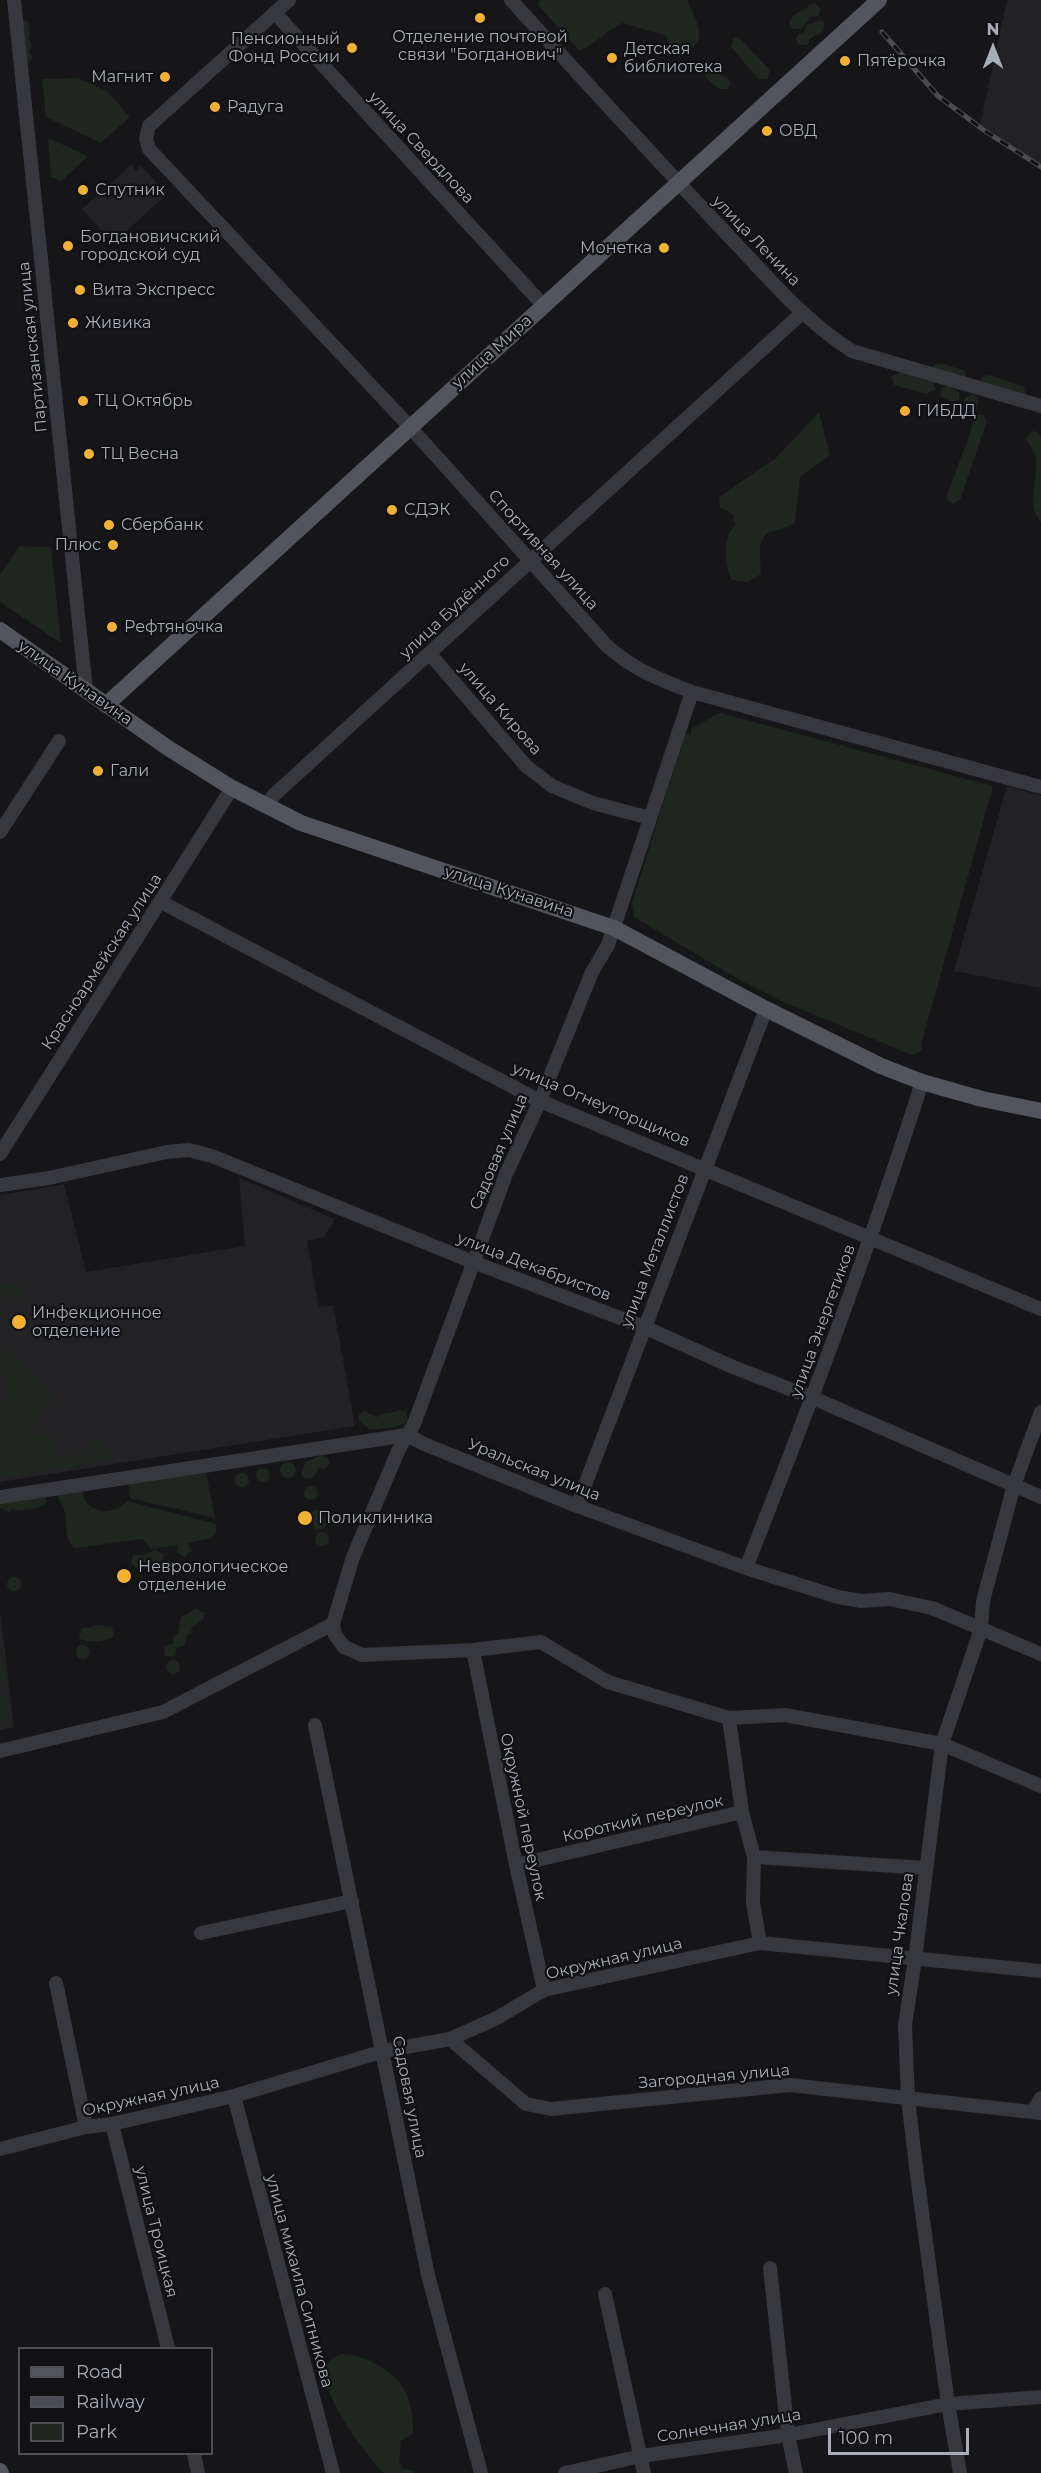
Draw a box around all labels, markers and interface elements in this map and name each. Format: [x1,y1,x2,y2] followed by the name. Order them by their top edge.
[473,11,487,25] marker: Отделение почтовой связи "Богданович"
[963,18,1023,78] north arrow
[987,20,999,39] text: N
[392,27,568,65] place label: Отделение почтовой связи "Богданович"
[229,29,340,67] place label: Пенсионный Фонд России
[624,39,723,77] place label: Детская библиотека
[345,41,359,55] marker: Пенсионный Фонд России
[605,51,619,65] marker: Детская библиотека
[857,51,946,71] place label: Пятёрочка
[838,54,852,68] marker: Пятёрочка
[91,67,153,87] place label: Магнит
[158,70,172,84] marker: Магнит
[364,88,478,208] street label: улица Свердлова
[227,97,284,117] place label: Радуга
[208,100,222,114] marker: Радуга
[779,121,817,141] place label: ОВД
[760,124,774,138] marker: ОВД
[95,180,165,200] place label: Спутник
[76,183,90,197] marker: Спутник
[708,192,804,290] street label: улица Ленина
[80,227,220,265] place label: Богдановичский городской суд
[580,238,652,258] place label: Монетка
[61,239,75,253] marker: Богдановичский городской суд
[657,241,671,255] marker: Монетка
[14,261,52,433] street label: Партизанская улица
[92,280,215,300] place label: Вита Экспресс
[73,283,87,297] marker: Вита Экспресс
[448,311,536,393] street label: улица Мира
[85,313,151,333] place label: Живика
[66,316,80,330] marker: Живика
[95,391,192,411] place label: ТЦ Октябрь
[76,394,90,408] marker: ТЦ Октябрь
[917,401,976,421] place label: ГИБДД
[898,404,912,418] marker: ГИБДД
[101,444,179,464] place label: ТЦ Весна
[82,447,96,461] marker: ТЦ Весна
[484,486,602,614] street label: Спортивная улица
[404,500,450,520] place label: СДЭК
[385,503,399,517] marker: СДЭК
[121,515,203,535] place label: Сбербанк
[102,518,116,532] marker: Сбербанк
[55,535,101,555] place label: Плюс
[106,538,120,552] marker: Плюс
[396,551,514,663] street label: улица Будённого
[124,617,223,637] place label: Рефтяночка
[105,620,119,634] marker: Рефтяночка
[14,636,136,730] street label: улица Кунавина
[455,659,545,759] street label: улица Кирова
[110,761,149,781] place label: Гали
[91,764,105,778] marker: Гали
[442,862,576,922] street label: улица Кунавина
[38,870,166,1054] street label: Красноармейская улица
[509,1059,693,1151] street label: улица Огнеупорщиков
[466,1091,532,1213] street label: Садовая улица
[617,1171,693,1331] street label: улица Металлистов
[454,1229,614,1305] street label: улица Декабристов
[786,1242,860,1400] street label: улица Энергетиков
[32,1303,162,1341] place label: Инфекционное отделение
[10,1313,28,1331] marker: Инфекционное отделение
[465,1435,603,1505] street label: Уральская улица
[318,1508,433,1528] place label: Поликлиника
[296,1509,314,1527] marker: Поликлиника
[138,1557,288,1595] place label: Неврологическое отделение
[115,1567,133,1585] marker: Неврологическое отделение
[496,1731,550,1903] street label: Окружной переулок
[561,1791,725,1847] street label: Короткий переулок
[882,1872,918,1996] street label: улица Чкалова
[544,1934,684,1984] street label: Окружная улица
[388,2034,430,2160] street label: Садовая улица
[637,2061,791,2093] street label: Загородная улица
[81,2073,221,2121] street label: Окружная улица
[130,2164,182,2300] street label: улица Троицкая
[261,2172,337,2390] street label: улица михаила Ситникова
[18,2347,213,2455] legend
[76,2361,123,2383] text: Road
[76,2391,145,2413] text: Railway
[656,2405,802,2447] street label: Солнечная улица
[831,2416,972,2454] scale bar
[76,2421,117,2443] text: Park
[839,2427,893,2449] text: 100 m

